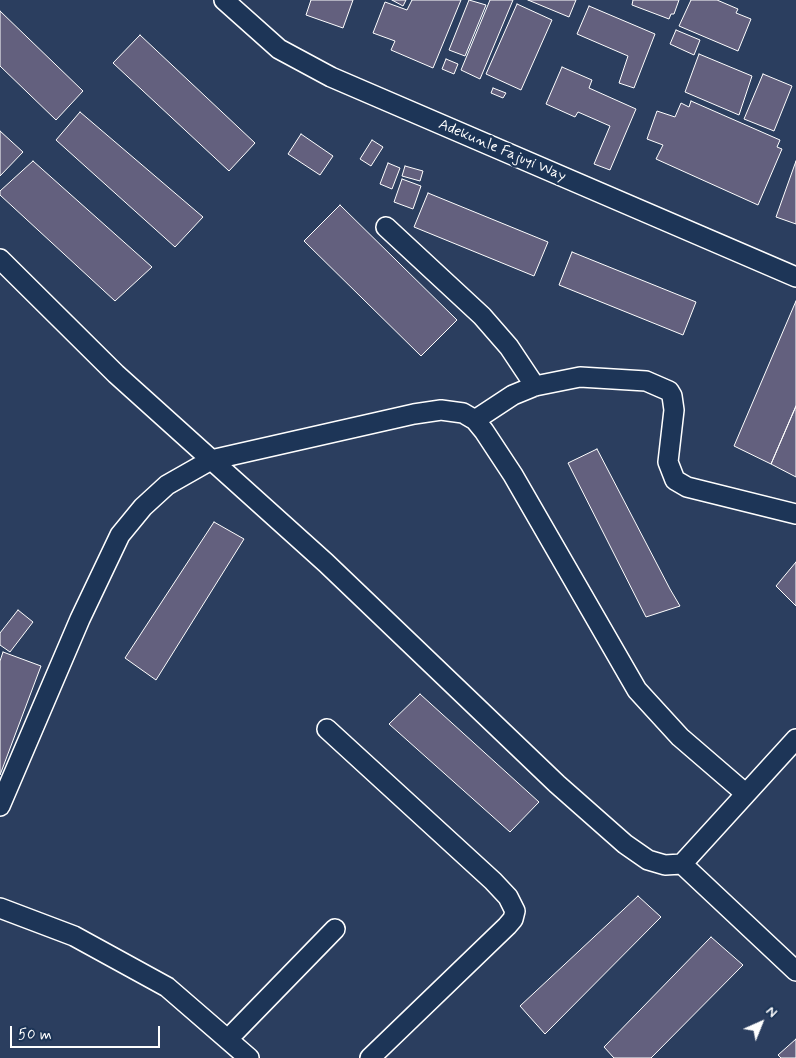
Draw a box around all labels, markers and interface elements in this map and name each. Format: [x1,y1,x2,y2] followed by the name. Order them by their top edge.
[435,116,569,186] street label: Adekunle Fajuyi Way
[736,998,786,1048] north arrow
[762,1002,781,1022] text: N
[12,1016,162,1048] scale bar
[18,1025,52,1045] text: 50 m

